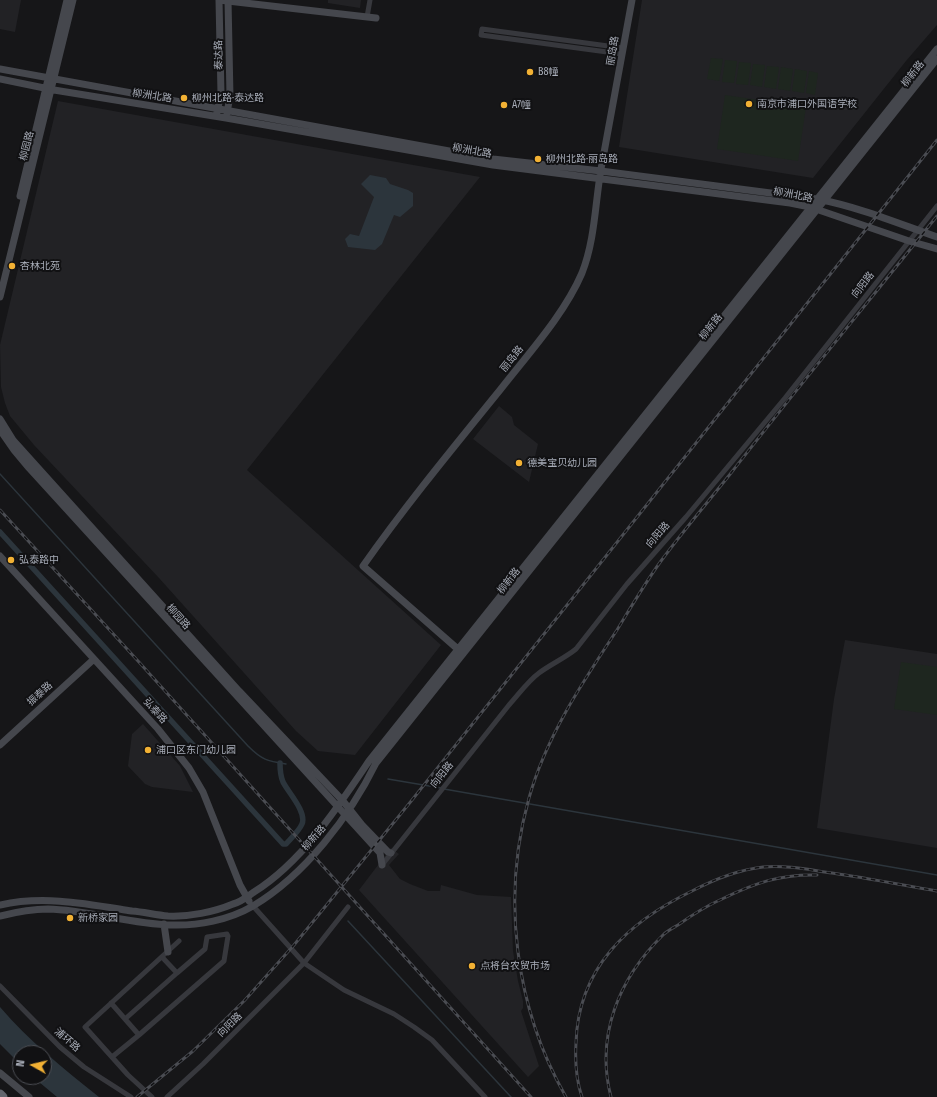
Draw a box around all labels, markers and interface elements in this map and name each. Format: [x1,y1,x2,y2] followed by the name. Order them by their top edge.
[604,35,622,67] street label: 丽岛路
[213,40,225,70] street label: 泰达路
[899,58,927,90] street label: 柳新路
[538,66,558,78] place label: B8幢
[525,67,535,77] marker: B8幢
[131,87,173,105] street label: 柳洲北路
[192,92,264,104] place label: 柳州北路·泰达路
[179,93,189,103] marker: 柳州北路·泰达路
[757,98,857,110] place label: 南京市浦口外国语学校
[512,99,531,111] place label: A7幢
[744,99,754,109] marker: 南京市浦口外国语学校
[499,100,509,110] marker: A7幢
[18,130,36,162] street label: 柳园路
[451,142,493,160] street label: 柳洲北路
[546,153,618,165] place label: 柳州北路·丽岛路
[533,154,543,164] marker: 柳州北路·丽岛路
[772,185,814,205] street label: 柳洲北路
[20,260,60,272] place label: 杏林北苑
[7,261,17,271] marker: 杏林北苑
[849,269,877,301] street label: 向阳路
[697,312,725,342] street label: 柳新路
[498,344,526,374] street label: 丽岛路
[527,457,597,469] place label: 德美宝贝幼儿园
[514,458,524,468] marker: 德美宝贝幼儿园
[644,520,672,550] street label: 向阳路
[19,554,59,566] place label: 弘泰路中
[6,555,16,565] marker: 弘泰路中
[495,565,523,597] street label: 柳新路
[164,602,192,632] street label: 柳园路
[25,680,55,708] street label: 振泰路
[141,696,169,726] street label: 弘泰路
[156,744,236,756] place label: 浦口区东门幼儿园
[143,745,153,755] marker: 浦口区东门幼儿园
[428,760,456,790] street label: 向阳路
[300,823,328,853] street label: 柳新路
[78,912,118,924] place label: 新桥家园
[65,913,75,923] marker: 新桥家园
[480,960,550,972] place label: 点将台农贸市场
[467,961,477,971] marker: 点将台农贸市场
[215,1010,245,1040] street label: 向阳路
[52,1026,82,1054] street label: 浦环路
[12,1045,52,1085] north arrow
[14,1059,28,1068] text: N

